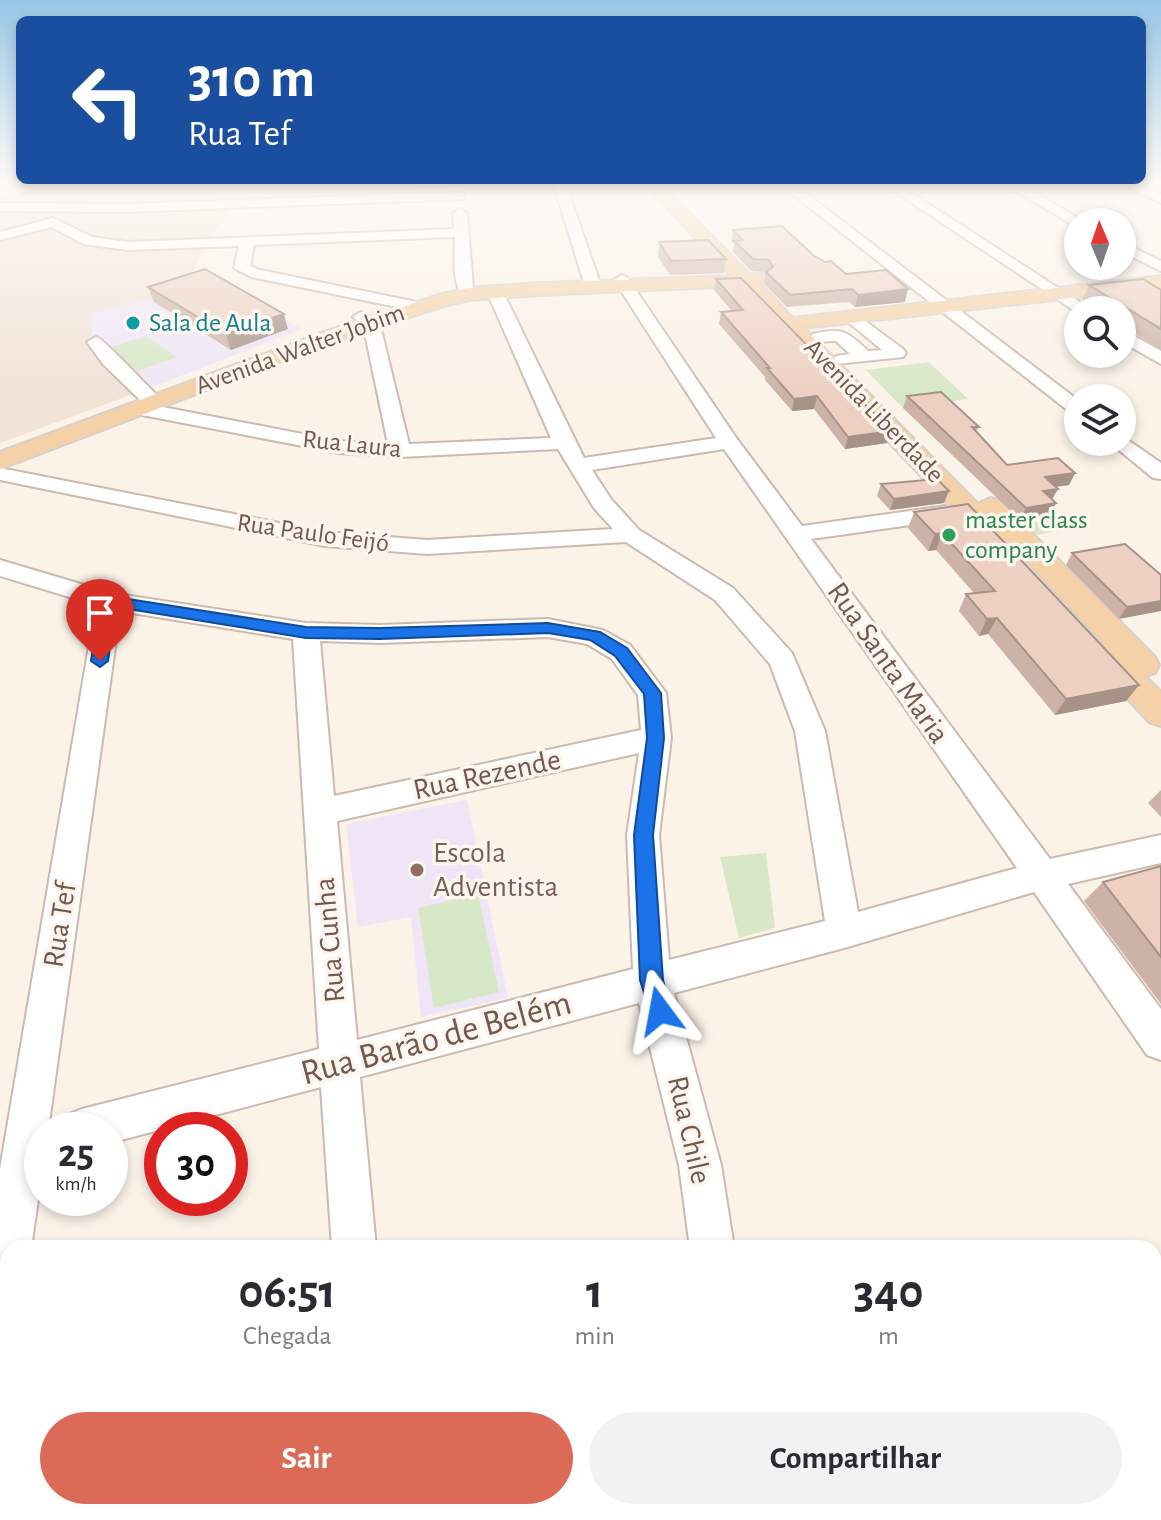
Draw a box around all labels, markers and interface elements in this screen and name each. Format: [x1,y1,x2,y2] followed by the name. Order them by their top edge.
[56,48,160,152] icon: left
[188,51,315,107] text: 310 m
[188,116,291,152] text: Rua Tef
[1064,208,1136,280] north arrow
[1064,208,1136,456] map controls
[1064,296,1136,368] button: search
[192,299,408,399] street label: Avenida Walter Jobim
[149,310,271,336] place label: Sala de Aula
[124,314,142,332] marker: Sala de Aula
[799,334,949,488] street label: Avenida Liberdade
[1064,384,1136,456] button: layers
[301,426,403,462] street label: Rua Laura
[965,507,1088,563] place label: master class company
[235,509,391,557] street label: Rua Paulo Feijó
[940,526,958,544] marker: master class company
[822,577,954,749] street label: Rua Santa Maria
[66,579,134,661] pin
[78,591,122,635] icon: arrive
[410,745,564,805] street label: Rua Rezende
[433,838,558,902] place label: Escola Adventista
[408,861,426,879] marker: Escola Adventista
[310,876,350,1004] street label: Rua Cunha
[38,878,82,970] street label: Rua Tef
[618,969,702,1053] position arrow
[297,985,575,1091] street label: Rua Barão de Belém
[662,1073,716,1187] street label: Rua Chile
[144,1112,248,1216] speed limit sign: 30
[58,1134,94,1174] text: 25
[55,1174,97,1194] text: km/h
[239,1269,336,1317] text: 06:51
[586,1269,603,1317] text: 1
[854,1269,923,1317] text: 340
[243,1323,331,1349] text: Chegada
[574,1323,615,1349] text: min
[878,1323,899,1349] text: m
[40,1412,573,1504] button: Sair
[589,1412,1122,1504] button: Compartilhar

